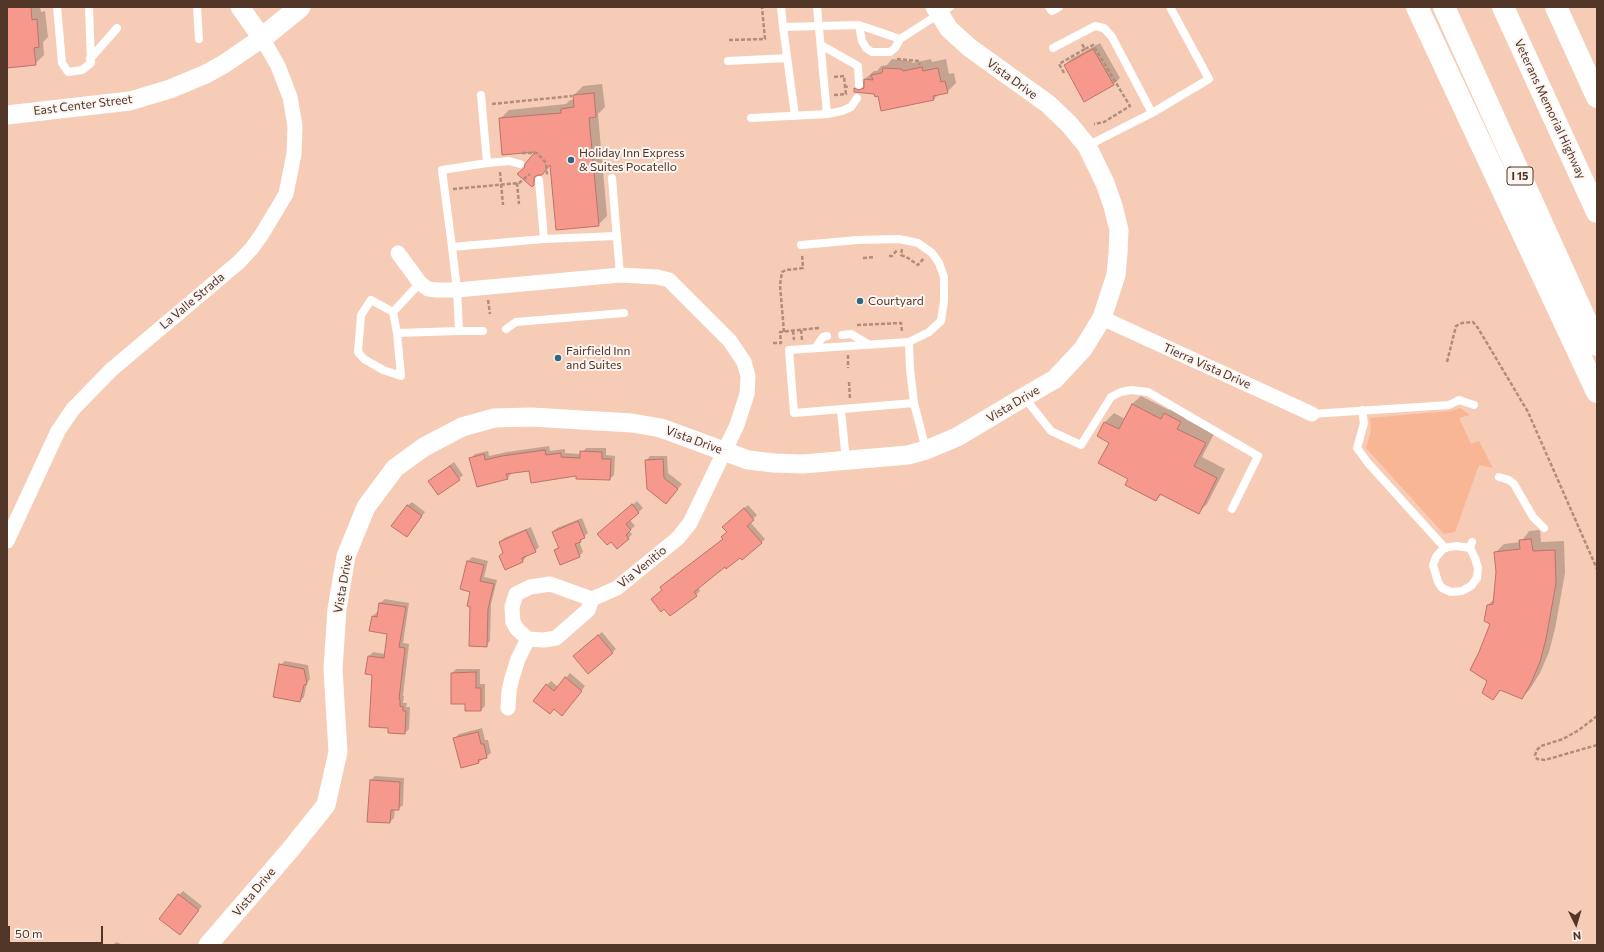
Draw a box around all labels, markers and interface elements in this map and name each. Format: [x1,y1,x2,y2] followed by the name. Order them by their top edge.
[1511,37,1589,181] street label: Veterans Memorial Highway
[984,56,1040,102] street label: Vista Drive
[33,92,133,118] street label: East Center Street
[579,146,685,174] place label: Holiday Inn Express & Suites Pocatello
[566,155,576,165] marker: Holiday Inn Express & Suites Pocatello
[1507,167,1533,185] road number: I 15
[157,270,227,332] street label: La Valle Strada
[868,294,924,308] place label: Courtyard
[855,296,865,306] marker: Courtyard
[1161,340,1253,392] street label: Tierra Vista Drive
[566,344,630,372] place label: Fairfield Inn and Suites
[553,353,563,363] marker: Fairfield Inn and Suites
[984,383,1042,425] street label: Vista Drive
[664,423,724,457] street label: Vista Drive
[615,543,669,591] street label: Via Venitio
[331,554,355,614] street label: Vista Drive
[229,865,279,919] street label: Vista Drive
[1556,904,1596,944] north arrow
[10,918,105,944] scale bar
[15,926,43,940] text: 50 m
[1572,930,1582,943] text: N

